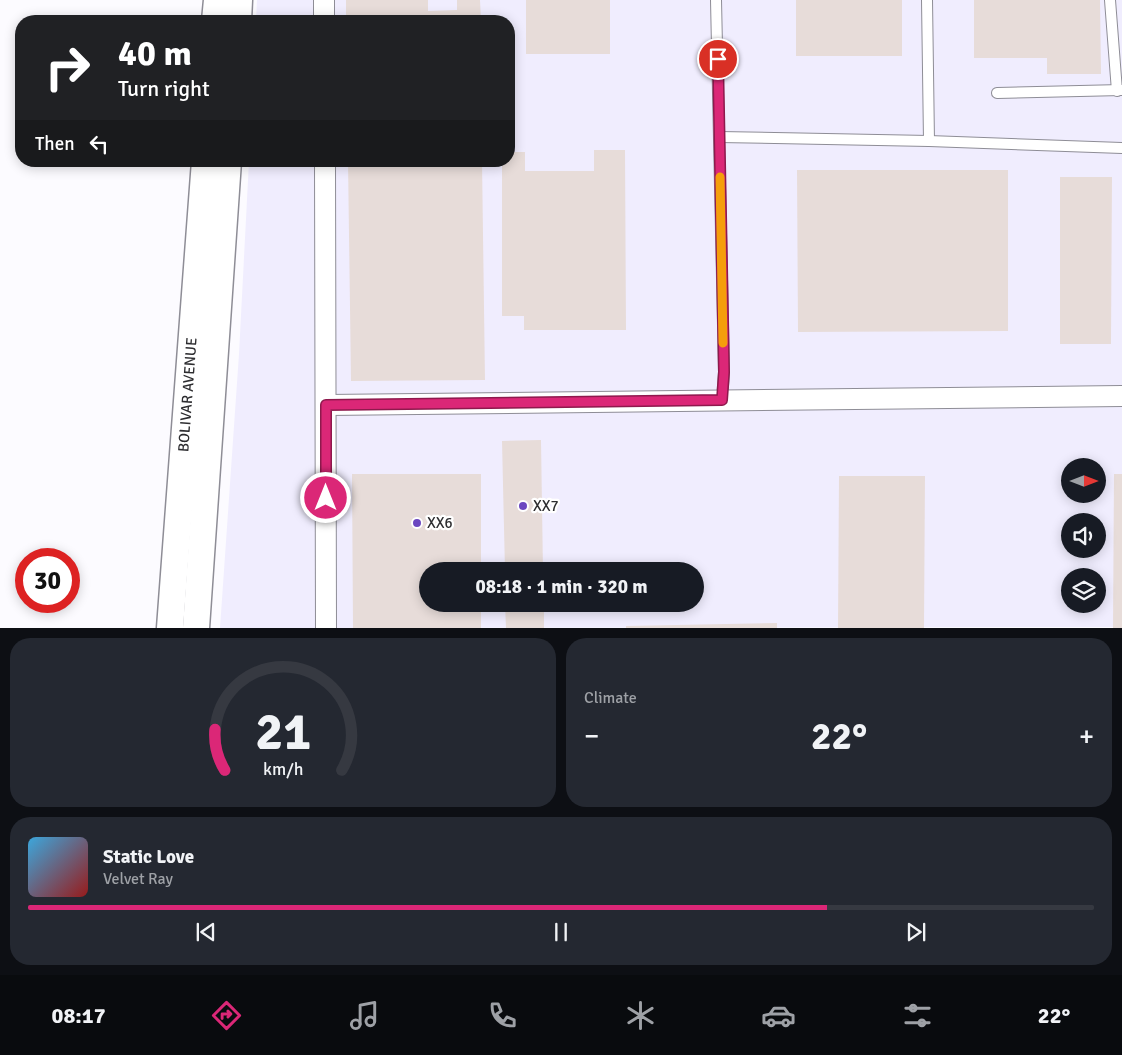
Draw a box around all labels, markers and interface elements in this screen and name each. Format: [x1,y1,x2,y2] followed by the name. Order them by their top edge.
[118,32,192,75] text: 40 m
[35,35,100,100] icon: right
[697,38,739,80] pin
[704,45,732,73] icon: arrive
[118,75,210,102] text: Turn right
[85,130,113,158] icon: left
[35,132,75,156] text: Then
[174,337,201,452] street label: BOLIVAR AVENUE
[1061,458,1106,502] north arrow
[1061,458,1106,613] map controls
[299,471,351,523] position arrow
[533,497,559,515] place label: XX7
[517,500,529,512] marker: XX7
[1061,513,1106,558] button: sound
[427,514,453,532] place label: XX6
[411,517,423,529] marker: XX6
[15,548,80,613] speed limit sign: 30
[1061,568,1106,613] button: layers
[475,575,648,599] text: 08:18 · 1 min · 320 m
[584,688,637,708] text: Climate
[255,700,311,764] text: 21
[811,713,867,760] text: 22°
[584,719,599,753] text: −
[1079,719,1094,753] text: +
[263,758,303,780] text: km/h
[103,845,194,869] text: Static Love
[103,869,173,889] text: Velvet Ray
[192,918,220,946] icon: previous
[547,918,575,946] icon: pause
[902,918,930,946] icon: next
[209,998,244,1033] icon: directions
[347,998,382,1033] icon: music
[485,998,520,1033] icon: phone
[623,998,658,1033] icon: climate
[761,998,796,1033] icon: car
[900,998,935,1033] icon: filters
[52,1002,106,1029] text: 08:17
[1038,1002,1070,1029] text: 22°

